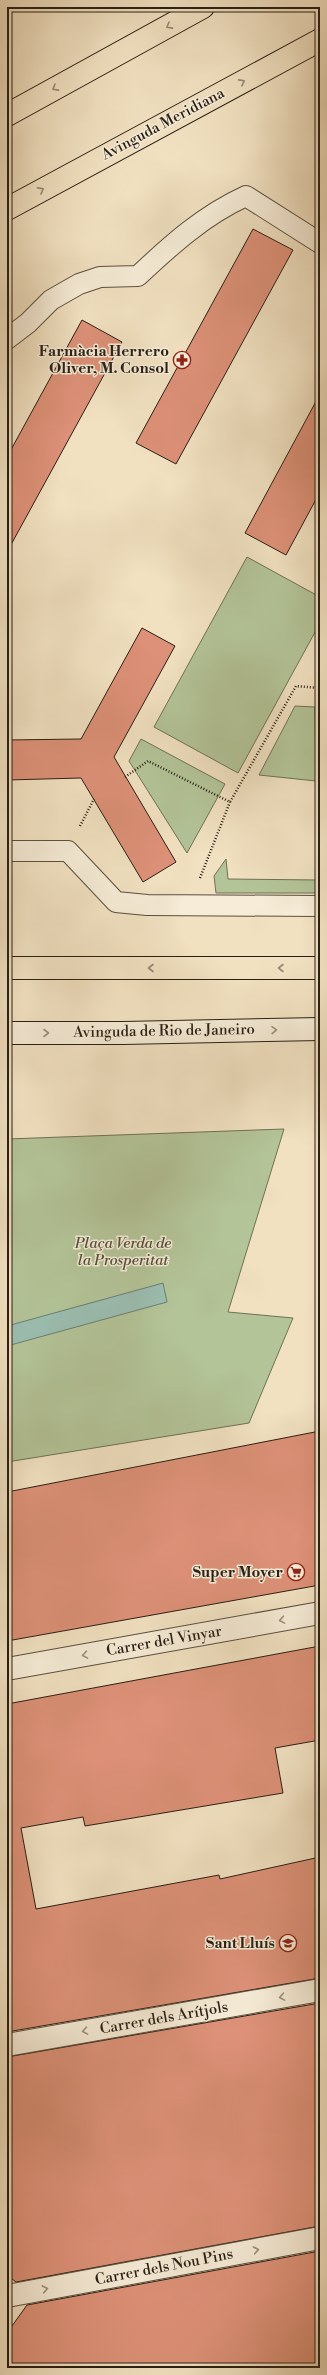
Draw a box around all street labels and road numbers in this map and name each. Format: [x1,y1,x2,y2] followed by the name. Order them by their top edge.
[97,83,228,165] street label: Avinguda Meridiana
[72,1020,255,1042] street label: Avinguda de Rio de Janeiro
[105,1621,224,1660] street label: Carrer del Vinyar
[98,1997,230,2039] street label: Carrer dels Arítjols
[93,2244,235,2290] street label: Carrer dels Nou Pins

